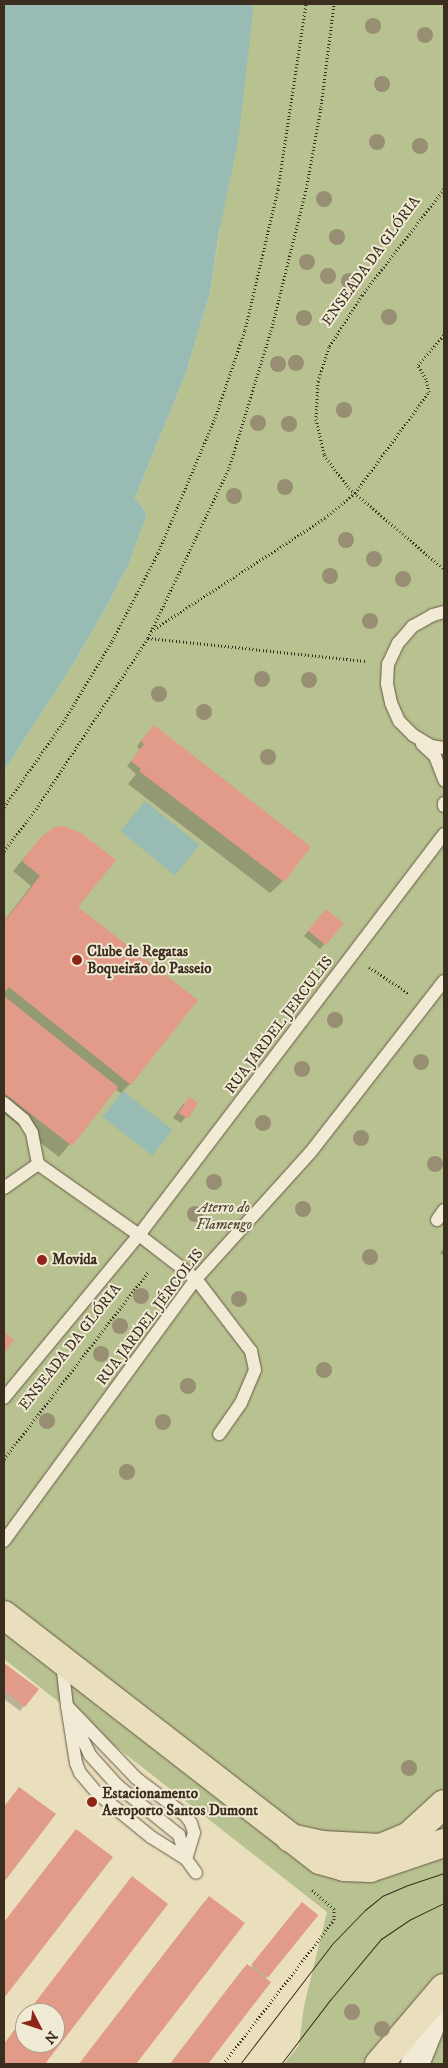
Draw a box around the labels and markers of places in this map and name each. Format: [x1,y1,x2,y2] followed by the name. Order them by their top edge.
[87,942,211,977] place label: Clube de Regatas Boqueirão do Passeio
[71,954,83,966] marker: Clube de Regatas Boqueirão do Passeio
[52,1251,97,1269] place label: Movida
[36,1254,48,1266] marker: Movida
[102,1784,258,1819] place label: Estacionamento Aeroporto Santos Dumont
[86,1796,98,1808] marker: Estacionamento Aeroporto Santos Dumont

